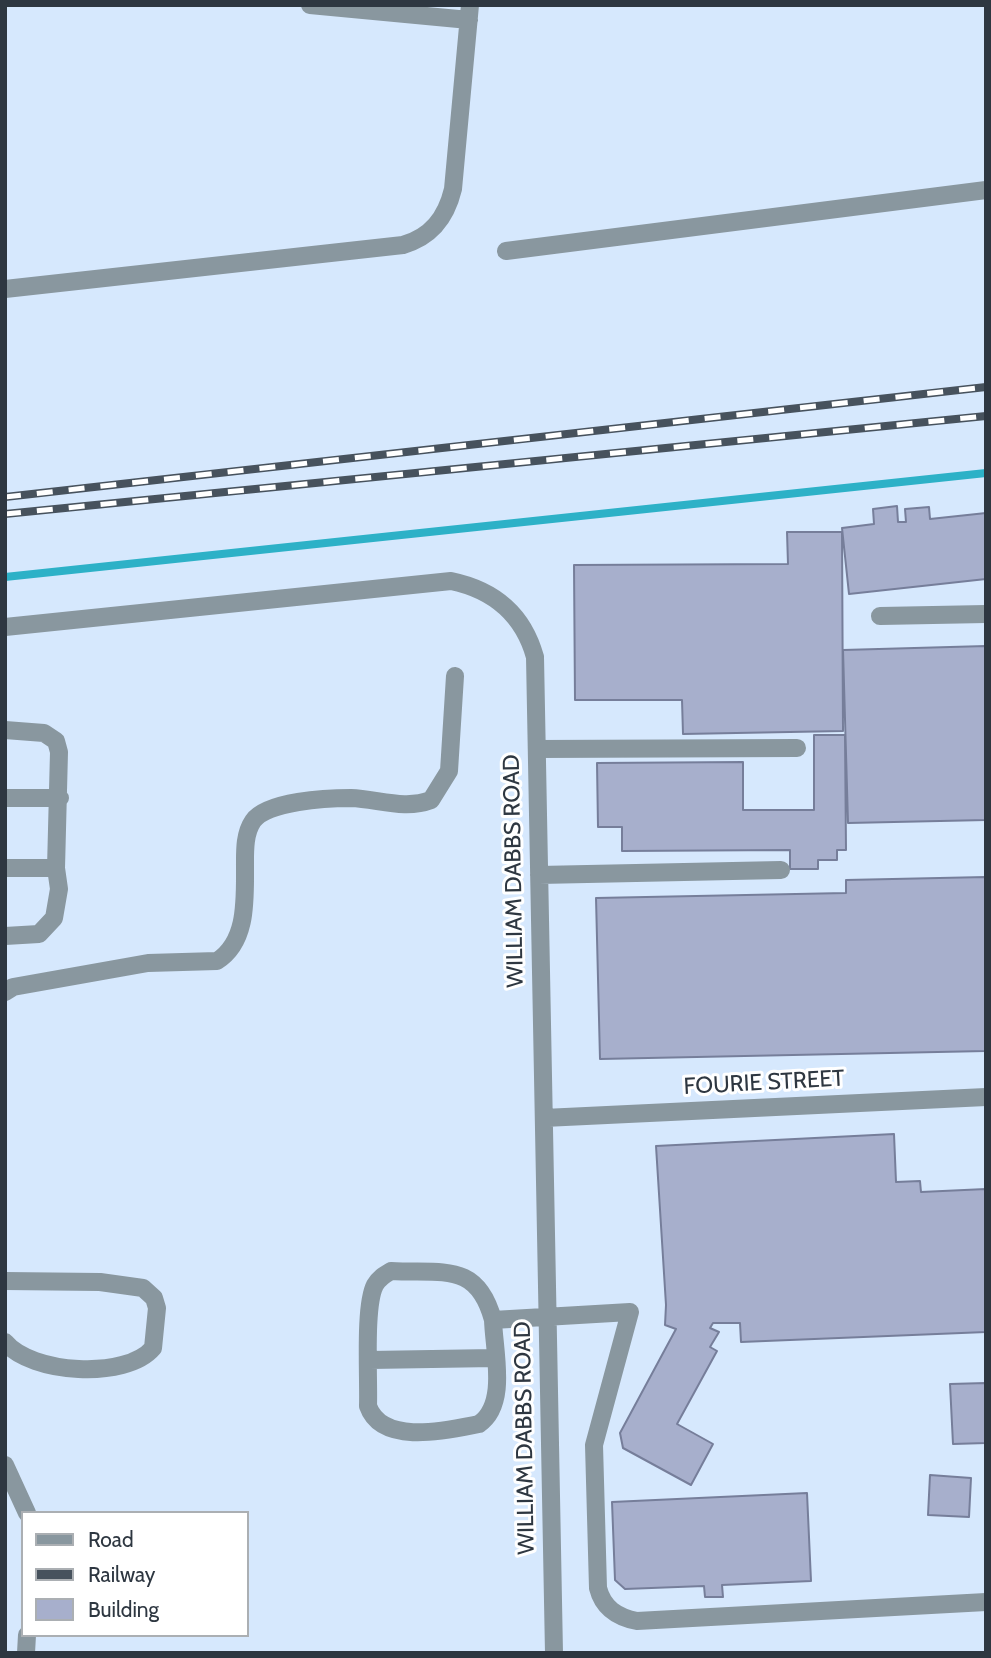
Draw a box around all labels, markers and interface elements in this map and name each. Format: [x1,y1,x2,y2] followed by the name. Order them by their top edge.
[498,754,530,988] street label: WILLIAM DABBS ROAD
[683,1065,845,1101] street label: FOURIE STREET
[509,1321,541,1555] street label: WILLIAM DABBS ROAD
[21,1511,248,1637] legend
[88,1527,134,1552] text: Road
[88,1562,155,1587] text: Railway
[88,1597,159,1622] text: Building

